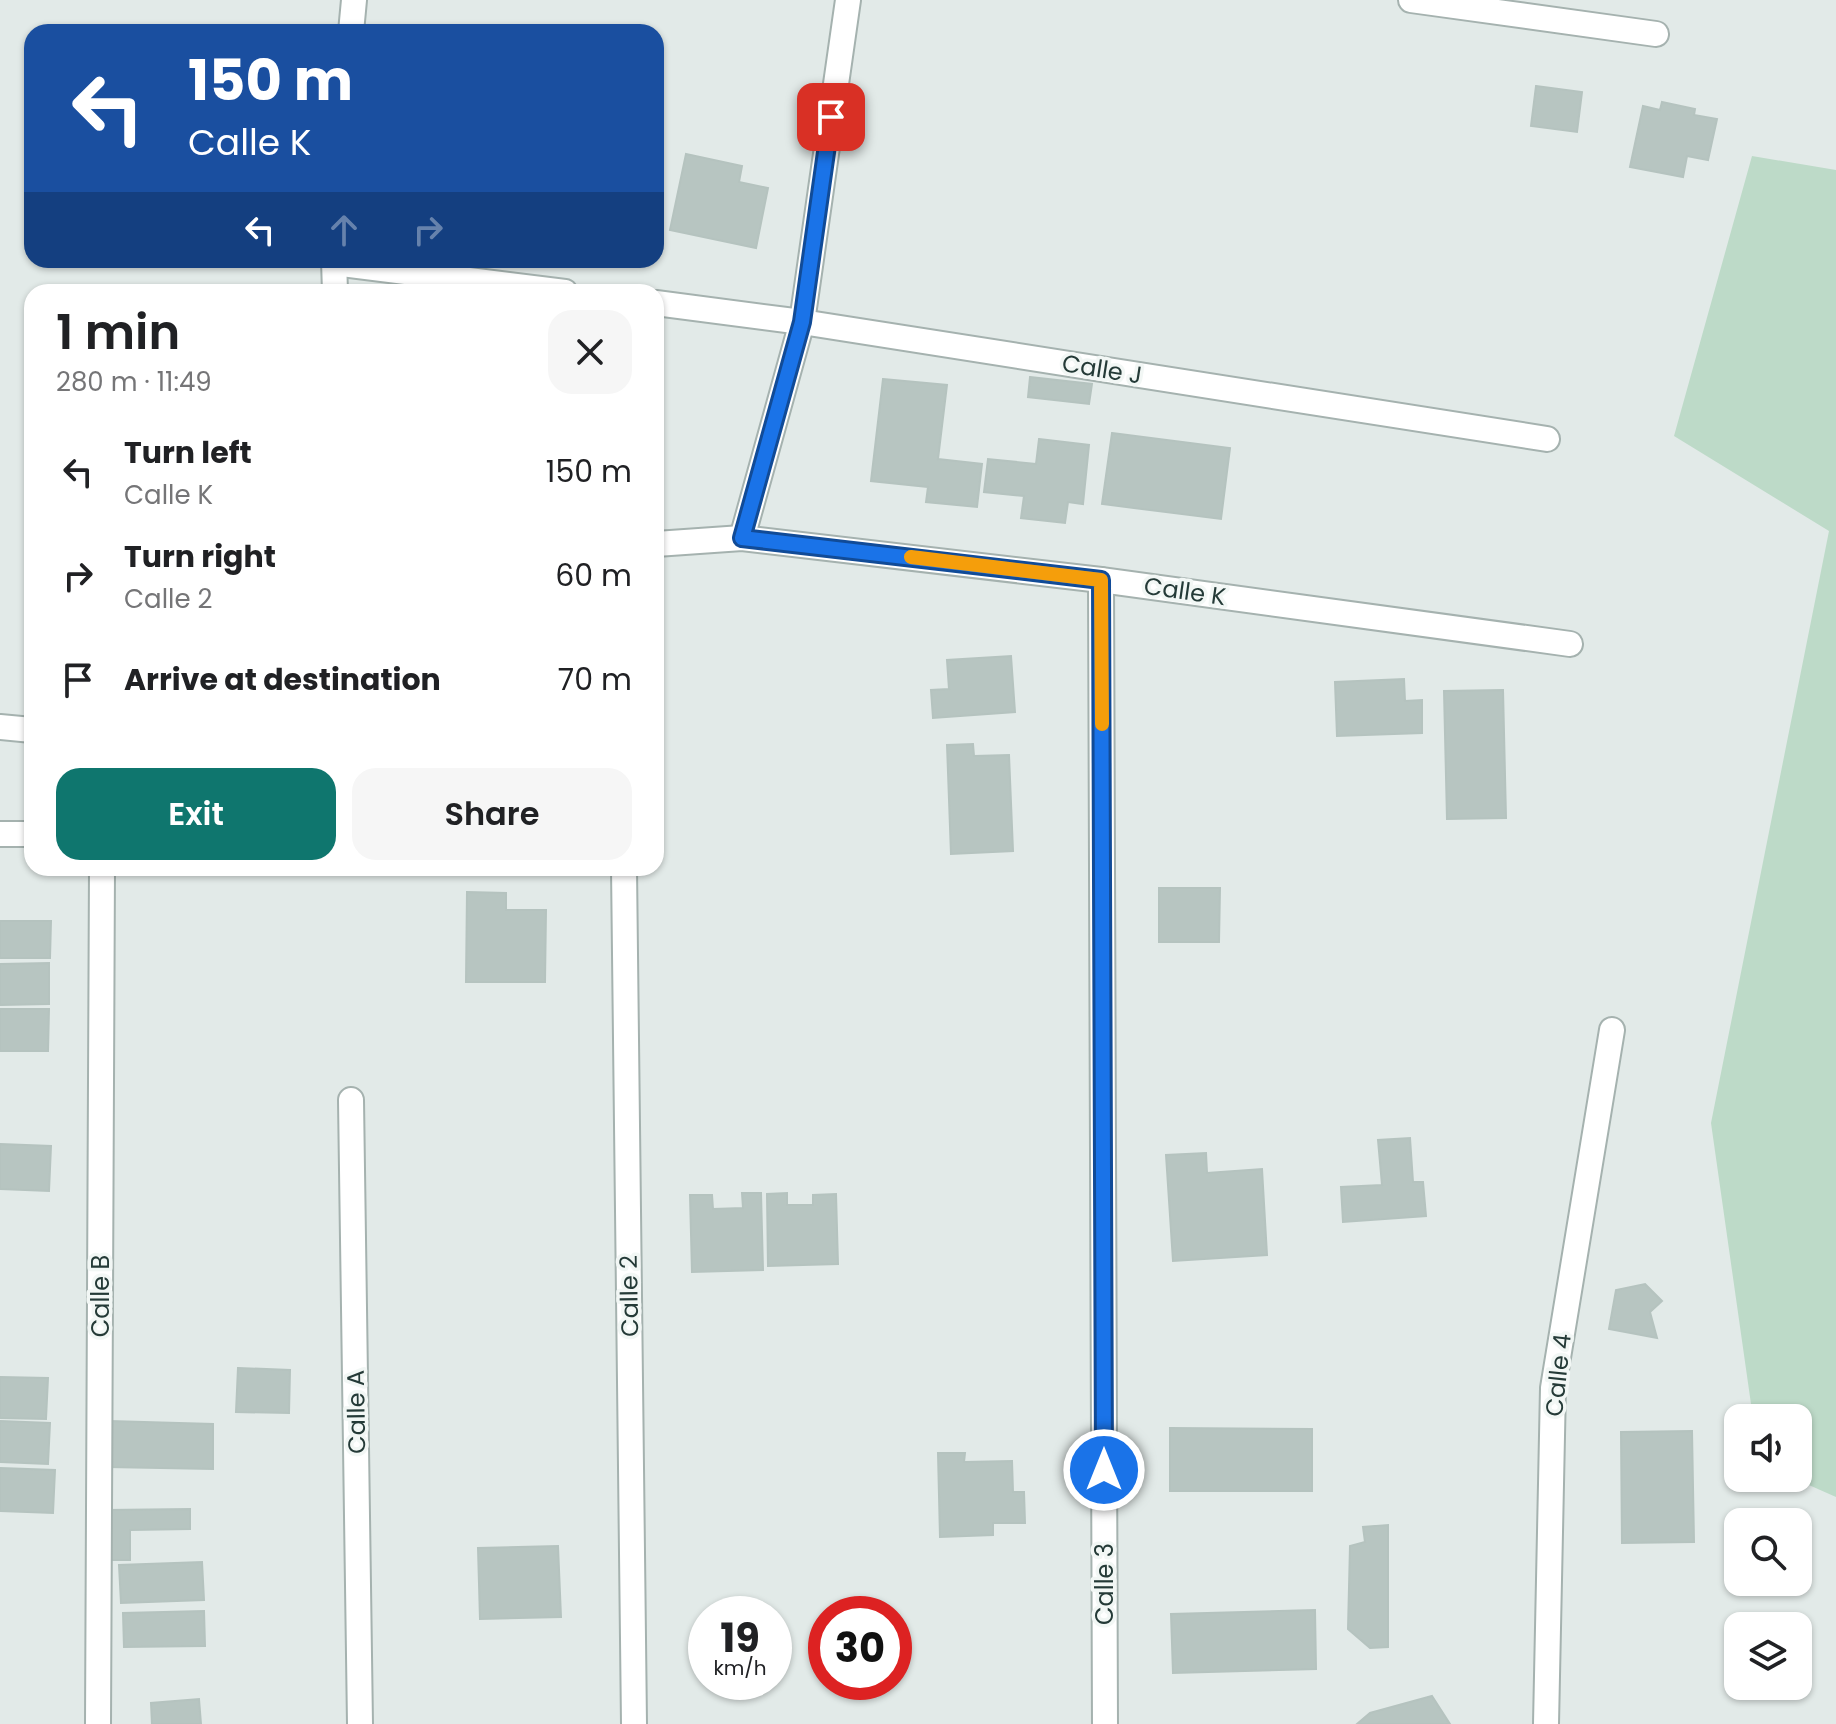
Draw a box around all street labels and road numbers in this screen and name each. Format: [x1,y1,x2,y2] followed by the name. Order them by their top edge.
[1060,346,1144,392] street label: Calle J
[1142,569,1228,613] street label: Calle K
[84,1255,117,1337] street label: Calle B
[612,1255,646,1337] street label: Calle 2
[1537,1332,1579,1418] street label: Calle 4
[339,1370,373,1454] street label: Calle A
[1088,1543,1121,1625] street label: Calle 3

